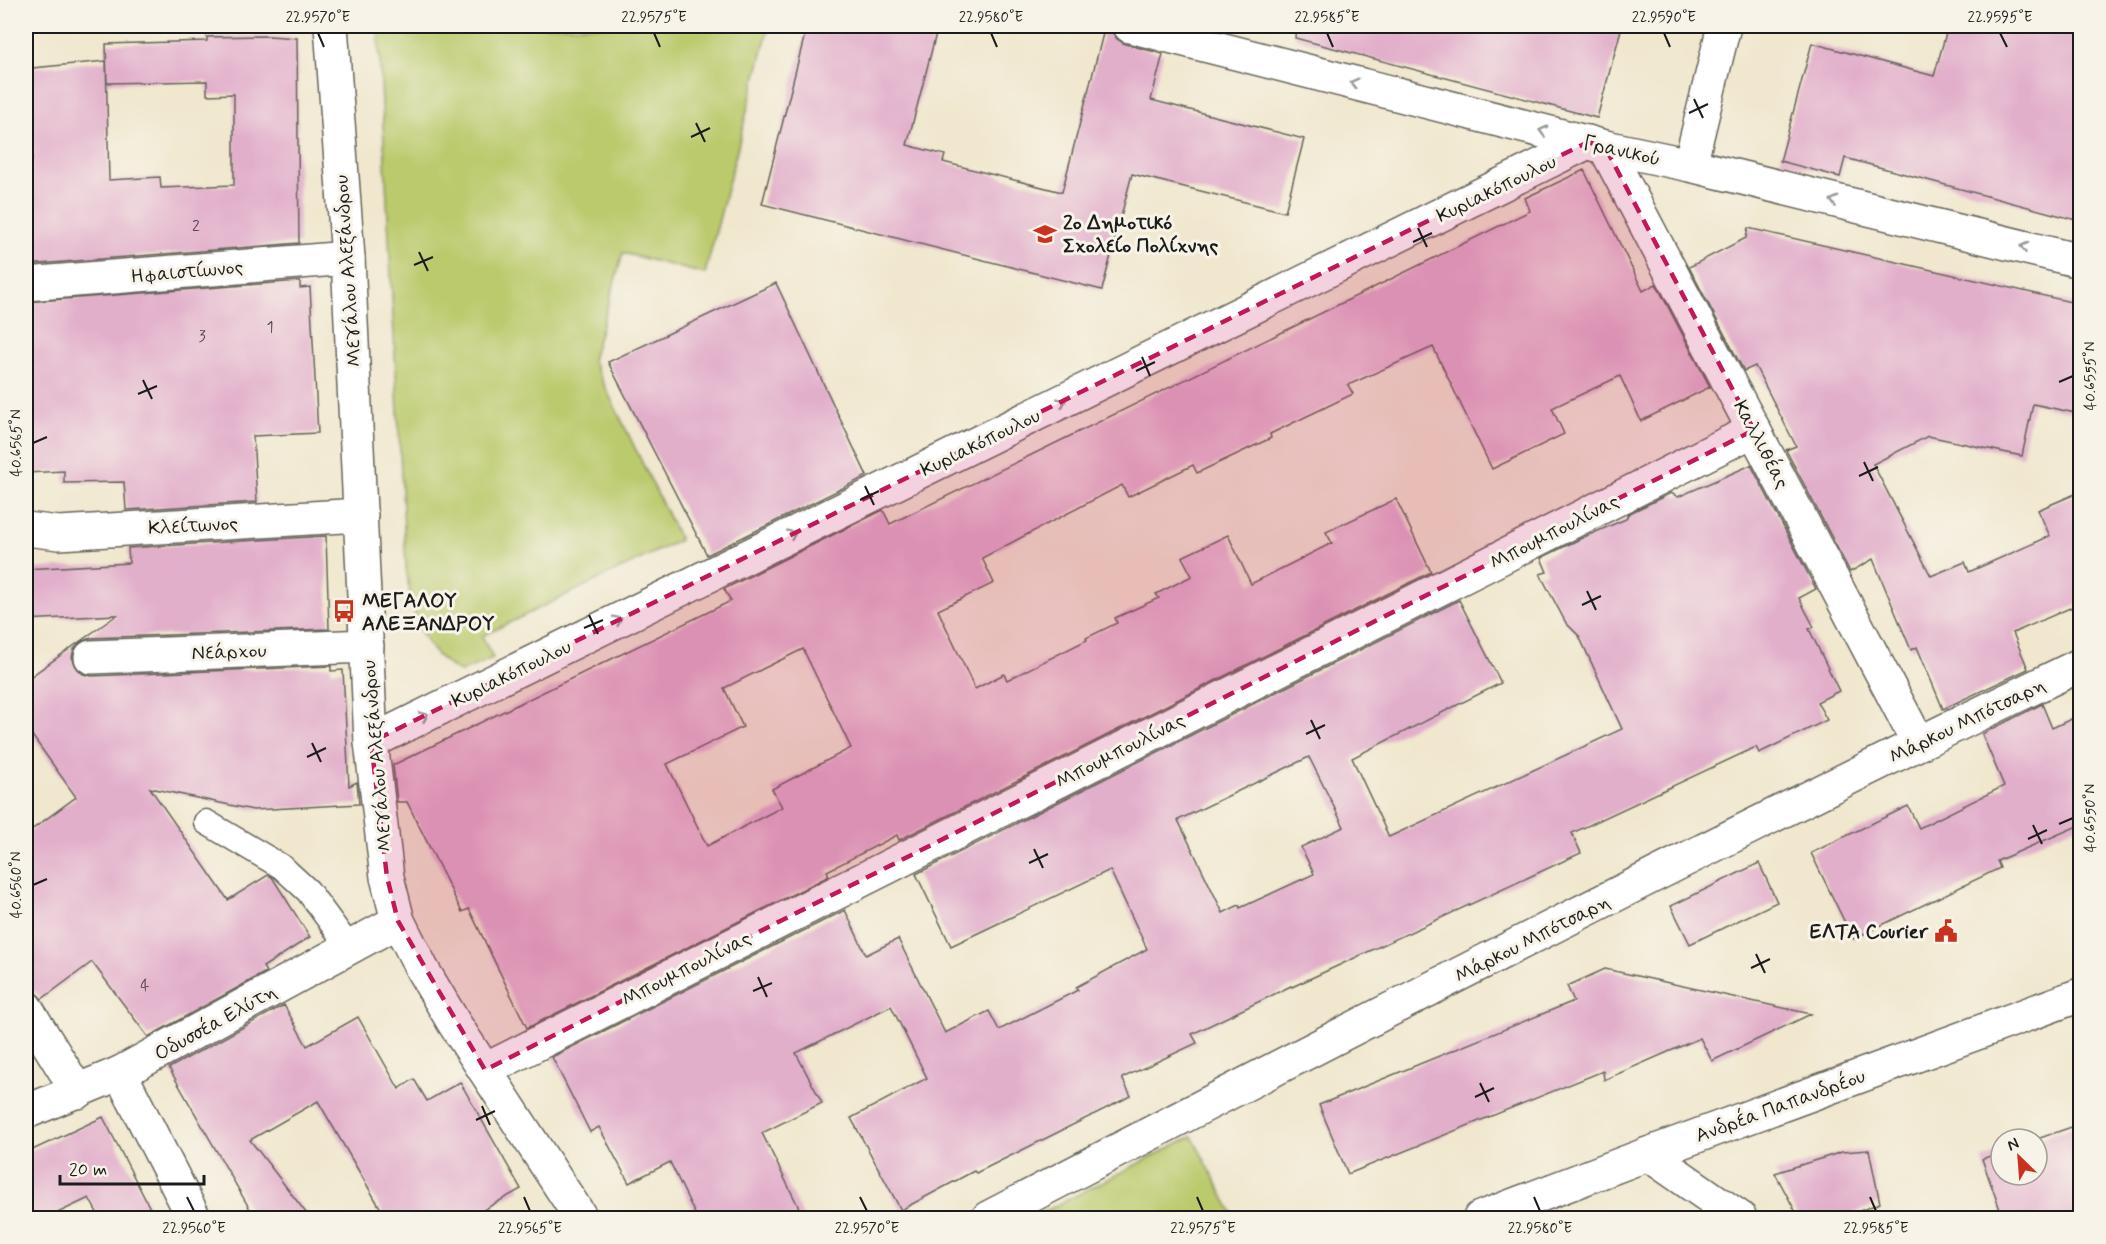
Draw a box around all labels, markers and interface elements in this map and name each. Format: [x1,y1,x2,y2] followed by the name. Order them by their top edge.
[286,8,351,28] text: 22.9570°E
[621,8,687,28] text: 22.9575°E
[959,8,1023,28] text: 22.9580°E
[1294,8,1360,28] text: 22.9585°E
[1632,8,1696,28] text: 22.9590°E
[1968,8,2033,28] text: 22.9595°E
[1349,77,1359,90] one-way arrow
[1538,125,1548,138] one-way arrow
[1580,129,1663,173] street label: Γρανικού
[1432,149,1561,230] street label: Κυριακόπουλου
[328,174,369,368] street label: Μεγάλου Αλεξάνδρου
[1830,195,1840,208] one-way arrow
[1063,210,1218,260] place label: 2ο Δημοτικό Σχολείο Πολίχνης
[192,216,200,237] house number: 2
[1032,221,1058,247] school or university icon: 2ο Δημοτικό Σχολείο Πολίχνης
[2019,242,2029,255] one-way arrow
[130,254,245,291] street label: Ηφαιστίωνος
[266,317,274,338] house number: 1
[198,326,206,347] house number: 3
[2081,342,2101,410] text: 40.6555°N
[1726,396,1795,494] street label: Καλλιθέας
[1055,397,1066,409] one-way arrow
[916,403,1045,484] street label: Κυριακόπουλου
[7,409,27,477] text: 40.6565°N
[1485,488,1624,577] street label: Μπουμπουλίνας
[147,511,239,542] street label: Κλείτωνος
[786,530,797,542] one-way arrow
[362,588,495,638] place label: ΜΕΓΑΛΟΥ ΑΛΕΞΑΝΔΡΟΥ
[331,598,357,624] bus stop icon: ΜΕΓΑΛΟΥ ΑΛΕΞΑΝΔΡΟΥ
[611,616,622,628] one-way arrow
[447,634,576,715] street label: Κυριακόπουλου
[191,638,267,667] street label: Νεάρχου
[356,659,399,853] street label: Μεγάλου Αλεξάνδρου
[1885,672,2050,771] street label: Μάρκου Μπότσαρη
[1051,707,1190,796] street label: Μπουμπουλίνας
[417,711,428,723] one-way arrow
[2081,784,2101,852] text: 40.6550°N
[7,851,27,919] text: 40.6560°N
[1450,889,1615,990] street label: Μάρκου Μπότσαρη
[1933,918,1959,944] public building icon: ΕΛΤΑ Courier
[1810,919,1929,946] place label: ΕΛΤΑ Courier
[617,925,756,1014] street label: Μπουμπουλίνας
[140,975,150,996] house number: 4
[150,979,282,1068] street label: Οδυσσέα Ελύτη
[1692,1063,1869,1150] street label: Ανδρέα Παπανδρέου
[1989,1127,2049,1187] north arrow
[2004,1133,2023,1157] text: N
[60,1148,204,1186] scale bar
[69,1158,107,1182] text: 20 m
[162,1219,226,1239] text: 22.9560°E
[498,1219,562,1239] text: 22.9565°E
[835,1219,900,1239] text: 22.9570°E
[1170,1219,1236,1239] text: 22.9575°E
[1508,1219,1572,1239] text: 22.9580°E
[1843,1219,1909,1239] text: 22.9585°E

